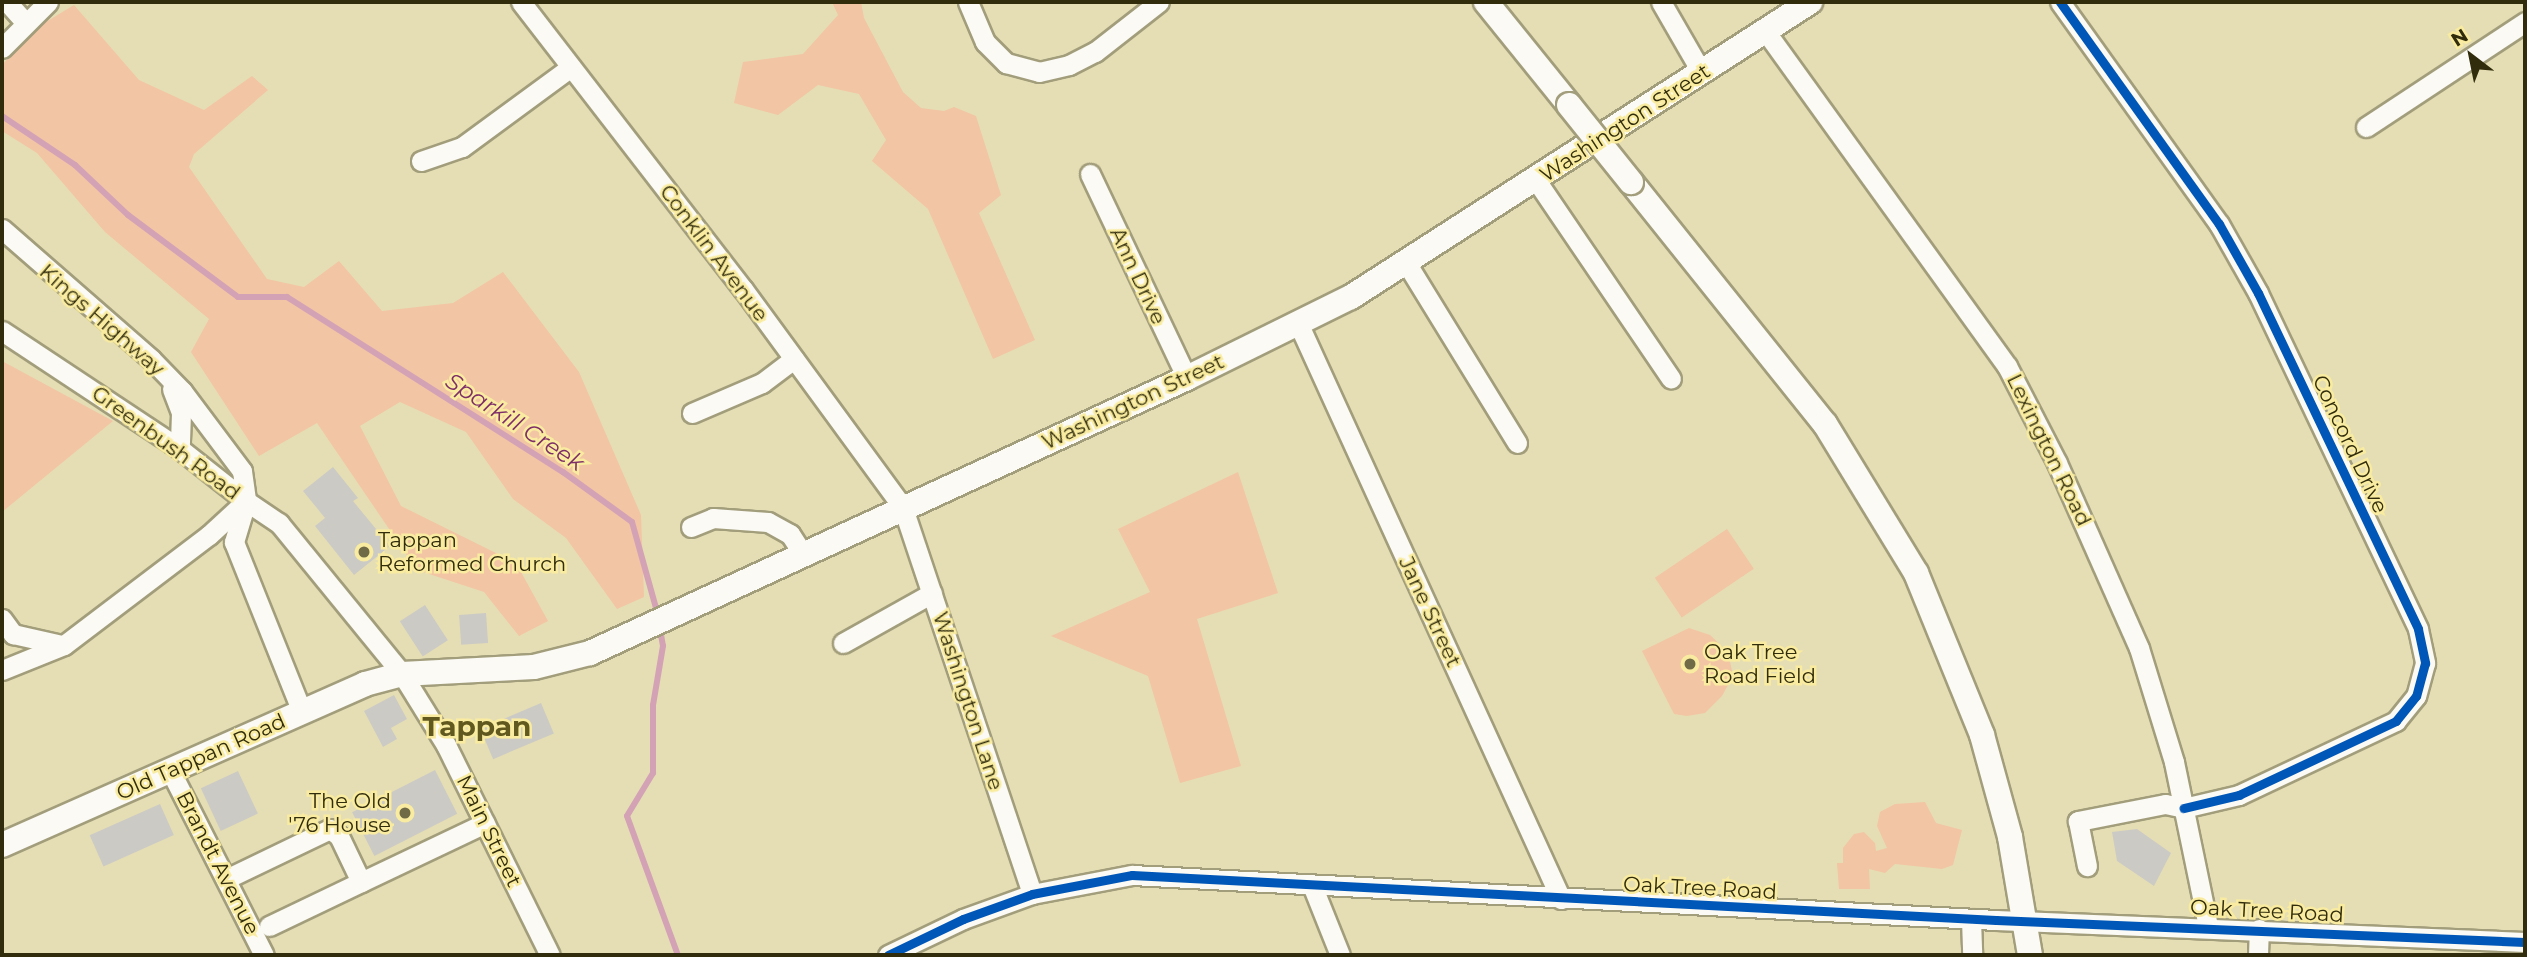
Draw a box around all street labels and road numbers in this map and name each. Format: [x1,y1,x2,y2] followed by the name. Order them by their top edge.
[1535,59,1715,187] street label: Washington Street
[654,180,774,326] street label: Conklin Avenue
[1105,224,1171,328] street label: Ann Drive
[34,259,170,381] street label: Kings Highway
[1038,349,1228,455] street label: Washington Street
[2001,370,2097,530] street label: Lexington Road
[2307,371,2393,517] street label: Concord Drive
[87,381,245,505] street label: Greenbush Road
[1393,553,1467,671] street label: Jane Street
[927,609,1009,793] street label: Washington Lane
[113,708,289,806] street label: Old Tappan Road
[451,771,527,891] street label: Main Street
[171,787,265,939] street label: Brandt Avenue
[1623,871,1777,905] street label: Oak Tree Road
[2190,894,2344,928] street label: Oak Tree Road

